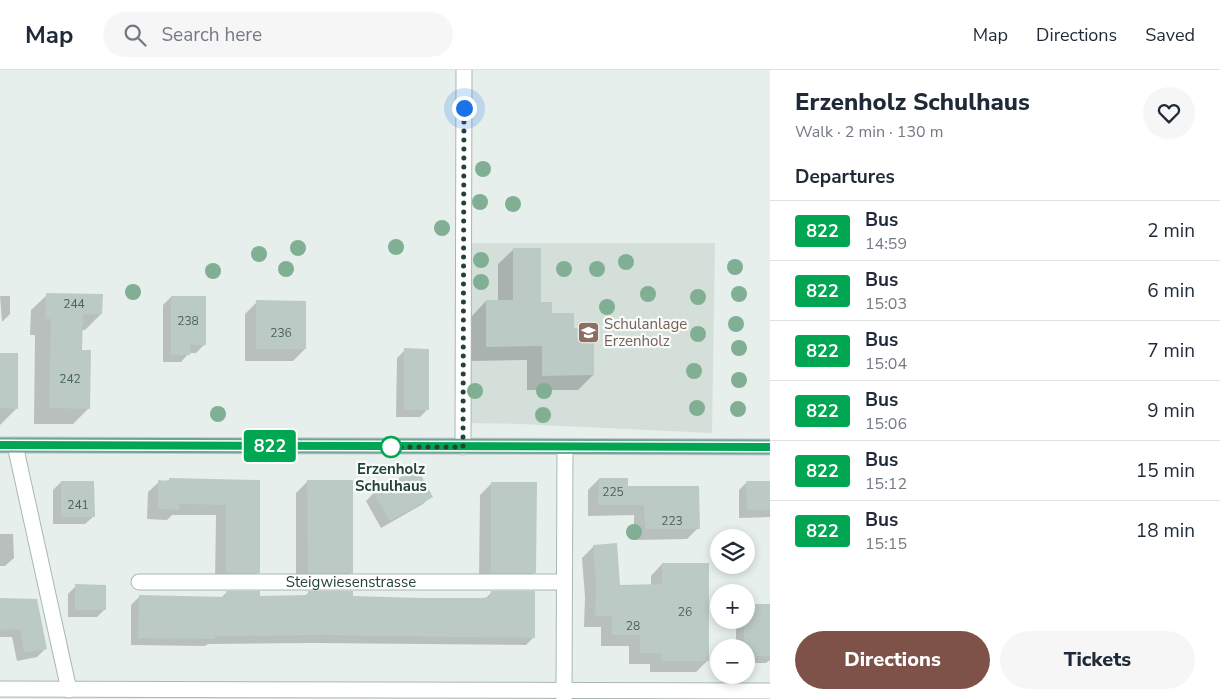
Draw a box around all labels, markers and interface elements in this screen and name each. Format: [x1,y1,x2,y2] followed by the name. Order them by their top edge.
[103,12,453,57] search box
[25,19,73,51] text: Map
[121,21,149,49] icon: search
[161,22,262,48] text: Search here
[973,23,1008,47] text: Map
[1036,23,1117,47] text: Directions
[1145,23,1195,47] text: Saved
[795,86,1030,118] text: Erzenholz Schulhaus
[1143,87,1195,139] button: heart
[452,96,477,121] your location
[795,121,943,143] text: Walk · 2 min · 130 m
[795,164,895,190] text: Departures
[865,207,898,233] text: Bus
[1147,218,1195,244] text: 2 min
[806,219,839,243] text: 822
[865,233,907,255] text: 14:59
[865,267,898,293] text: Bus
[1147,278,1195,304] text: 6 min
[806,279,839,303] text: 822
[865,293,907,315] text: 15:03
[63,296,85,312] house number: 244
[177,313,199,329] house number: 238
[604,314,687,351] place label: Schulanlage Erzenholz
[576,321,600,345] school or university icon: Schulanlage Erzenholz
[270,325,292,341] house number: 236
[865,327,898,353] text: Bus
[1147,338,1195,364] text: 7 min
[806,339,839,363] text: 822
[865,353,907,375] text: 15:04
[59,371,81,387] house number: 242
[865,387,898,413] text: Bus
[1147,398,1195,424] text: 9 min
[806,399,839,423] text: 822
[865,413,907,435] text: 15:06
[241,430,299,462] line badge: 822
[254,434,286,458] text: 822
[380,436,402,458] marker: Erzenholz Schulhaus
[865,447,898,473] text: Bus
[1136,458,1195,484] text: 15 min
[355,459,427,496] place label: Erzenholz Schulhaus
[806,459,839,483] text: 822
[865,473,907,495] text: 15:12
[602,484,624,500] house number: 225
[67,497,89,513] house number: 241
[865,507,898,533] text: Bus
[661,513,683,529] house number: 223
[1136,518,1195,544] text: 18 min
[806,519,839,543] text: 822
[710,529,755,684] map controls
[710,529,755,574] button: layers
[865,533,907,555] text: 15:15
[286,572,416,592] street label: Steigwiesenstrasse
[710,584,755,629] button: +
[678,604,692,620] house number: 26
[626,618,640,634] house number: 28
[795,631,990,689] button: Directions
[1000,631,1195,689] button: Tickets
[710,639,755,684] button: −

